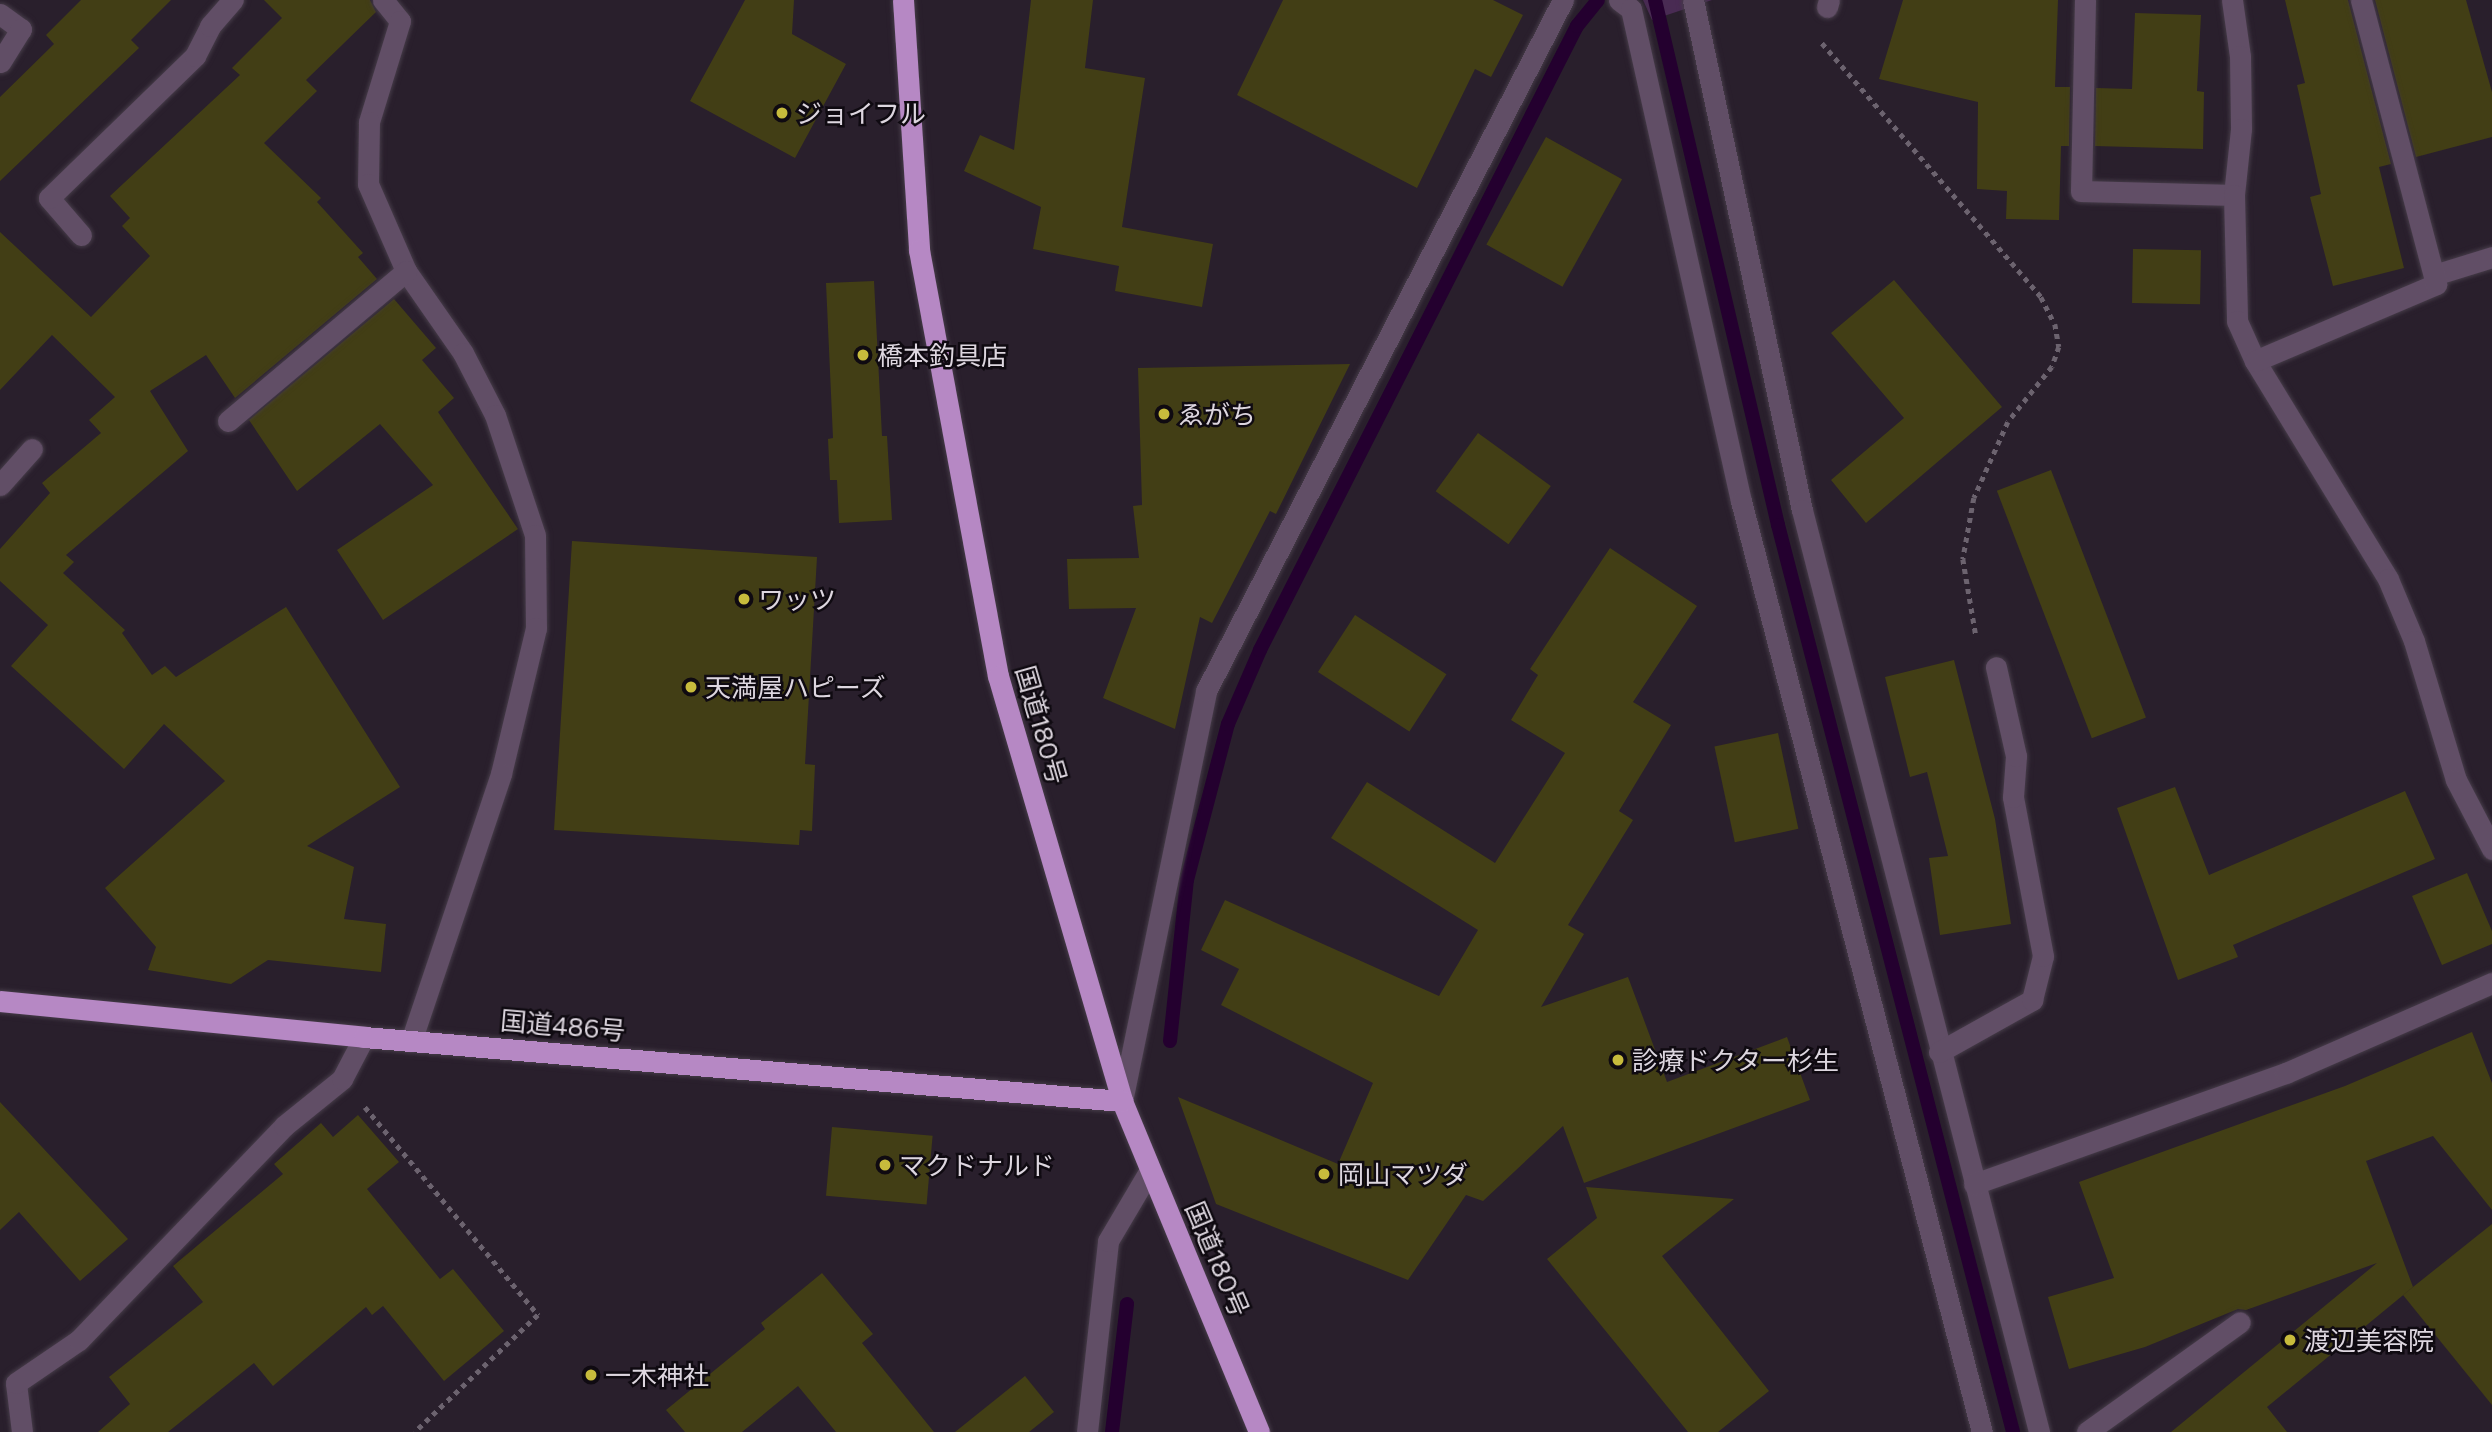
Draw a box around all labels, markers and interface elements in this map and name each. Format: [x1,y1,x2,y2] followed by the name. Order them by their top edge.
[796,97,926,129] place label: ジョイフル
[774,105,790,121] marker: ジョイフル
[877,339,1007,371] place label: 橋本釣具店
[855,347,871,363] marker: 橋本釣具店
[1178,398,1256,430] place label: ゑがち
[1156,406,1172,422] marker: ゑがち
[758,583,836,615] place label: ワッツ
[736,591,752,607] marker: ワッツ
[1010,662,1074,788] street label: 国道180号
[705,671,887,703] place label: 天満屋ハピーズ
[683,679,699,695] marker: 天満屋ハピーズ
[499,1004,627,1046] street label: 国道486号
[1632,1044,1840,1076] place label: 診療ドクター杉生
[1610,1052,1626,1068] marker: 診療ドクター杉生
[899,1149,1055,1181] place label: マクドナルド
[877,1157,893,1173] marker: マクドナルド
[1338,1158,1468,1190] place label: 岡山マツダ
[1316,1166,1332,1182] marker: 岡山マツダ
[1180,1197,1256,1321] street label: 国道180号
[2304,1324,2434,1356] place label: 渡辺美容院
[2282,1332,2298,1348] marker: 渡辺美容院
[605,1359,709,1391] place label: 一木神社
[583,1367,599,1383] marker: 一木神社

